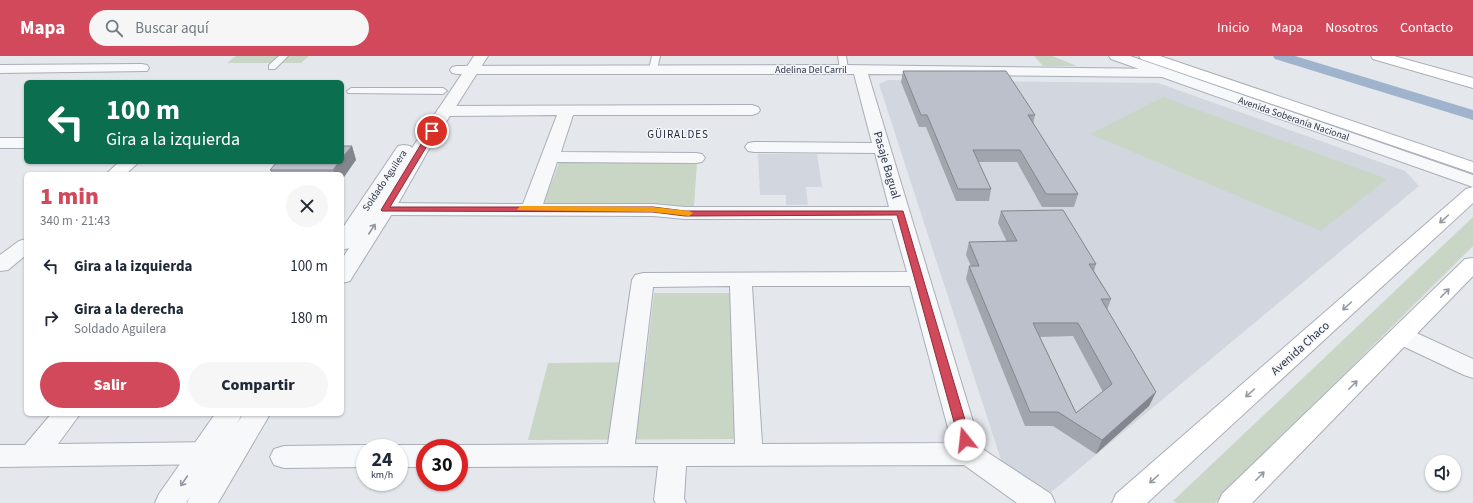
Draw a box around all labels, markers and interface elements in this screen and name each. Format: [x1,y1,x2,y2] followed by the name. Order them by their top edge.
[89,10,369,46] search box
[20,15,65,42] text: Mapa
[103,17,125,39] icon: search
[135,18,209,39] text: Buscar aquí
[1217,18,1249,38] text: Inicio
[1271,18,1303,38] text: Mapa
[1325,18,1378,38] text: Nosotros
[1400,18,1453,38] text: Contacto
[775,63,847,77] street label: Adelina Del Carril
[106,90,180,130] text: 100 m
[1236,93,1352,145] street label: Avenida Soberanía Nacional
[40,96,92,148] icon: left
[415,114,449,148] pin
[421,120,443,142] icon: arrive
[106,127,240,152] text: Gira a la izquierda
[647,127,709,142] district label: GÜIRALDES
[869,129,904,201] street label: Pasaje Bagual
[359,147,410,214] street label: Soldado Aguilera
[40,179,99,214] text: 1 min
[286,185,328,227] button: close
[40,212,110,230] text: 340 m · 21:43
[1439,214,1449,224] one-way arrow
[369,223,377,235] one-way arrow
[40,255,62,277] icon: left
[74,256,193,277] text: Gira a la izquierda
[290,256,328,277] text: 100 m
[1440,288,1450,298] one-way arrow
[74,299,184,320] text: Gira a la derecha
[1342,301,1352,310] one-way arrow
[40,307,62,329] icon: right
[290,308,328,329] text: 180 m
[1267,317,1333,379] street label: Avenida Chaco
[74,320,166,338] text: Soldado Aguilera
[40,362,180,408] button: Salir
[188,362,328,408] button: Compartir
[1348,380,1358,389] one-way arrow
[1245,388,1256,397] one-way arrow
[944,419,986,461] position arrow
[416,439,468,491] speed limit sign: 30
[371,446,393,474] text: 24
[1425,455,1461,491] map controls
[1425,455,1461,491] button: sound
[371,468,393,482] text: km/h
[1255,471,1265,481] one-way arrow
[1148,475,1159,484] one-way arrow
[180,476,188,487] one-way arrow

